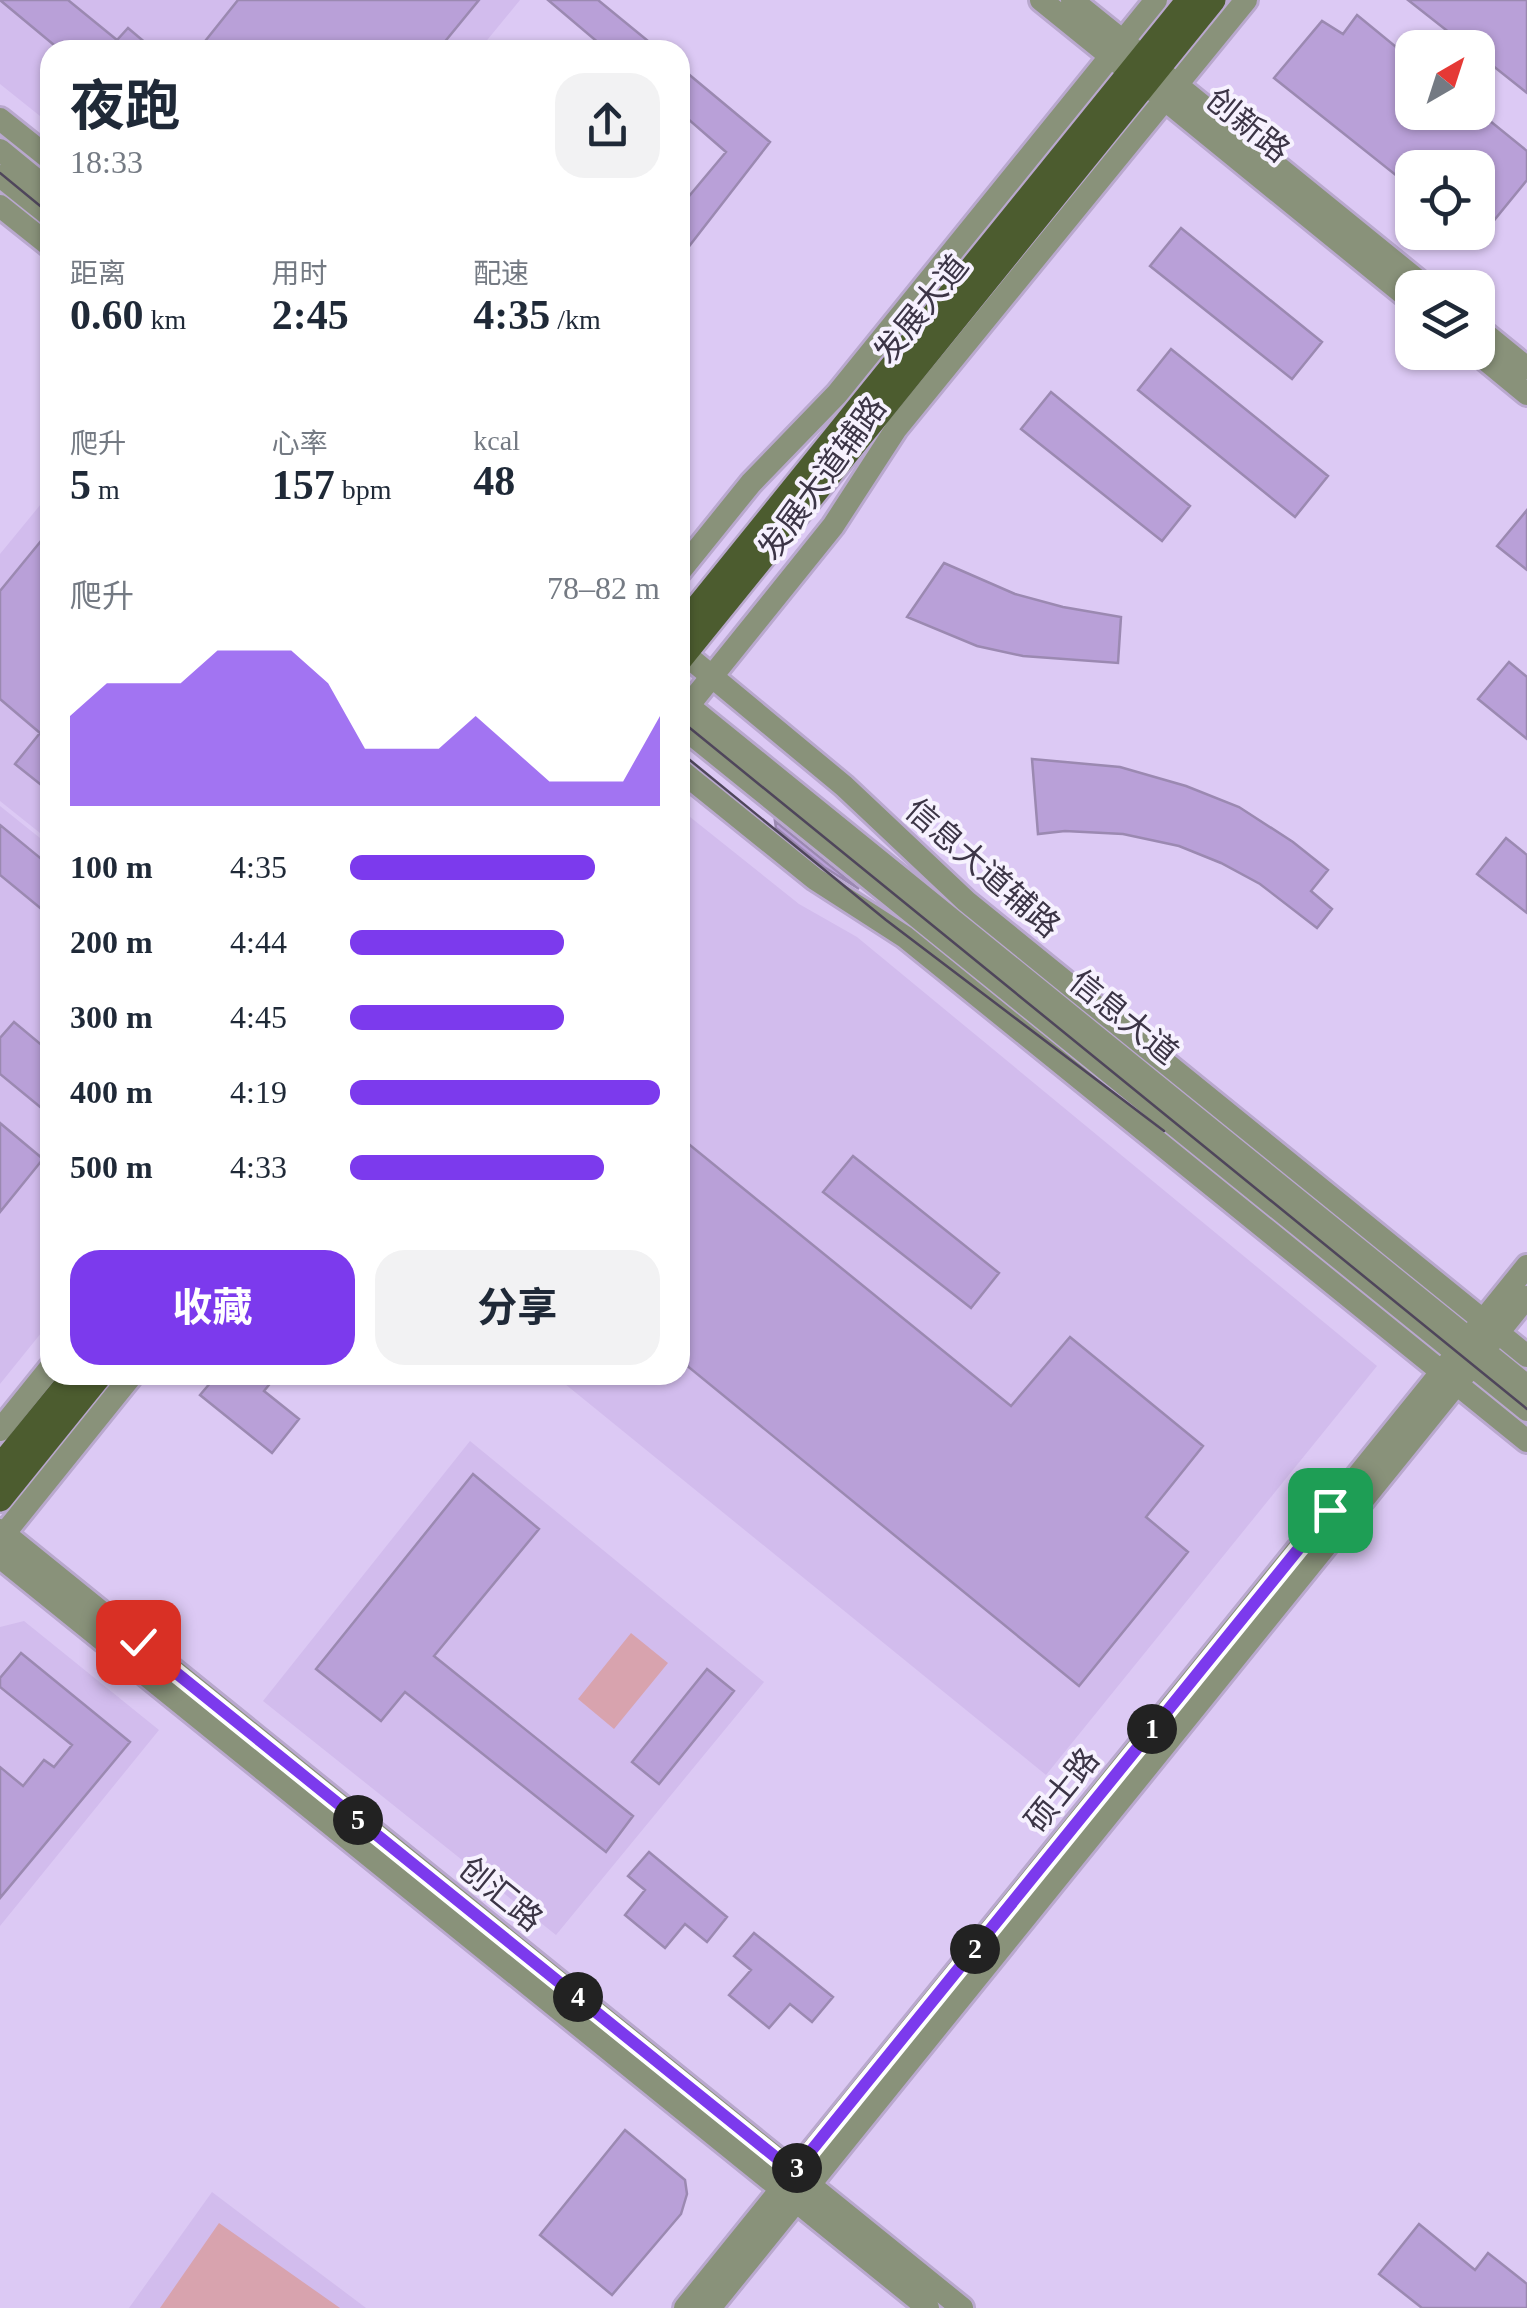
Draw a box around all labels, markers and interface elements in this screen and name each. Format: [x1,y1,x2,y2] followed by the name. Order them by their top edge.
[1395,30,1495,130] north arrow
[1395,30,1495,370] map controls
[555,73,660,178] button: share
[70,76,180,137] text: 夜跑
[1199,81,1297,169] street label: 创新路
[70,144,143,180] text: 18:33
[1395,150,1495,250] button: locate
[867,248,975,370] street label: 发展大道
[70,258,126,289] text: 距离
[272,258,328,289] text: 用时
[473,258,529,289] text: 配速
[1395,270,1495,370] button: layers
[70,292,144,338] text: 0.60
[272,292,349,338] text: 2:45
[473,292,550,338] text: 4:35
[144,304,186,335] text: km
[550,304,601,335] text: /km
[751,390,893,566] street label: 发展大道辅路
[473,425,520,456] text: kcal
[70,428,126,459] text: 爬升
[272,428,328,459] text: 心率
[473,458,515,504] text: 48
[70,462,91,508] text: 5
[272,462,335,508] text: 157
[91,474,120,505] text: m
[335,474,391,505] text: bpm
[547,570,660,606] text: 78–82 m
[70,578,134,614] text: 爬升
[899,791,1067,945] street label: 信息大道辅路
[70,849,153,885] text: 100 m
[230,849,287,885] text: 4:35
[70,924,153,960] text: 200 m
[230,924,287,960] text: 4:44
[1063,963,1185,1071] street label: 信息大道
[70,999,153,1035] text: 300 m
[230,999,287,1035] text: 4:45
[70,1074,153,1110] text: 400 m
[230,1074,287,1110] text: 4:19
[70,1149,153,1185] text: 500 m
[230,1149,287,1185] text: 4:33
[70,1250,355,1365] button: 收藏
[375,1250,660,1365] button: 分享
[1288,1468,1373,1553] pin
[1303,1483,1358,1538] icon: arrive
[96,1600,181,1685] pin
[111,1615,166,1670] icon: check
[1127,1704,1177,1754] pin: 1
[1145,1713,1159,1744] text: 1
[1018,1741,1106,1839] street label: 硕士路
[333,1795,383,1845] pin: 5
[351,1804,365,1835] text: 5
[452,1850,550,1938] street label: 创汇路
[950,1924,1000,1974] pin: 2
[968,1933,982,1964] text: 2
[553,1972,603,2022] pin: 4
[571,1981,585,2012] text: 4
[772,2143,822,2193] pin: 3
[790,2152,804,2183] text: 3

